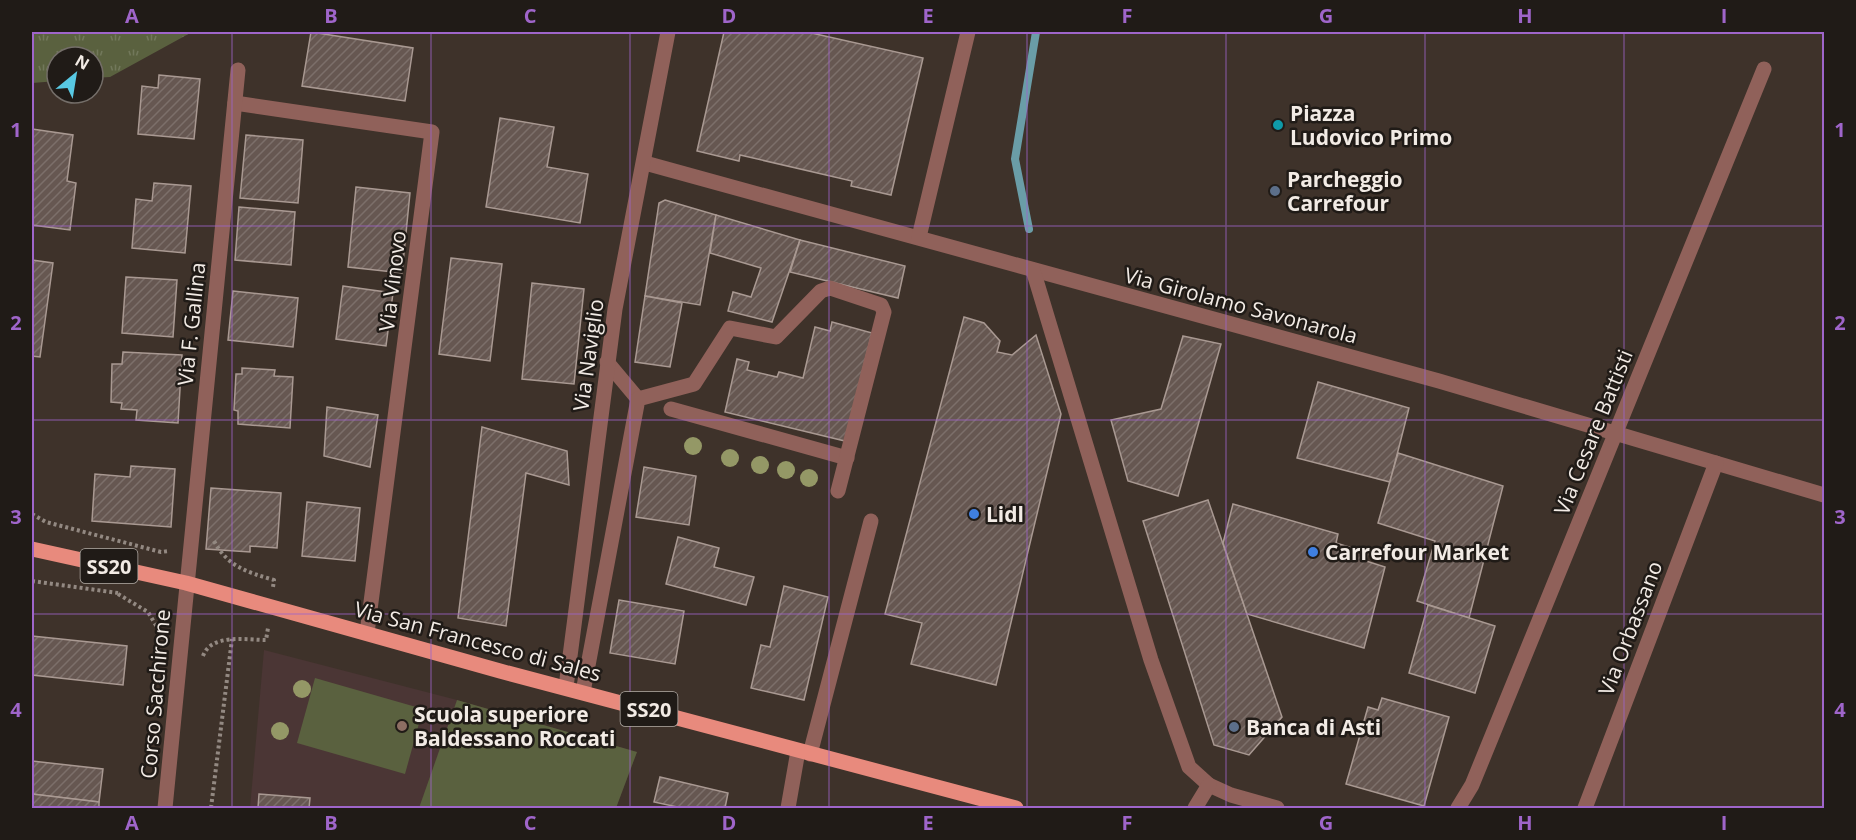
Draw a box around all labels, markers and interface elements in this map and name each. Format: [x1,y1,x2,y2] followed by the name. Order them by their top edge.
[125,2,139,29] text: A
[324,2,338,29] text: B
[524,2,537,29] text: C
[722,2,736,29] text: D
[922,2,934,29] text: E
[1122,2,1132,29] text: F
[1319,2,1333,29] text: G
[1517,2,1533,29] text: H
[1721,2,1727,29] text: I
[45,45,105,105] north arrow
[71,49,94,75] text: N
[1290,99,1452,151] place label: Piazza Ludovico Primo
[10,116,22,143] text: 1
[1834,116,1846,143] text: 1
[1271,118,1285,132] marker: Piazza Ludovico Primo
[1287,165,1403,217] place label: Parcheggio Carrefour
[1268,184,1282,198] marker: Parcheggio Carrefour
[372,229,412,333] street label: Via Vinovo
[1121,260,1361,350] street label: Via Girolamo Savonarola
[171,261,211,387] street label: Via F. Gallina
[566,297,610,413] street label: Via Naviglio
[10,309,22,336] text: 2
[1834,309,1846,336] text: 2
[1547,345,1639,519] street label: Via Cesare Battisti
[986,500,1024,528] place label: Lidl
[10,503,22,530] text: 3
[1834,503,1846,530] text: 3
[967,507,981,521] marker: Lidl
[1325,538,1509,566] place label: Carrefour Market
[1306,545,1320,559] marker: Carrefour Market
[80,549,138,583] road number: SS20
[1592,557,1668,699] street label: Via Orbassano
[352,595,604,687] street label: Via San Francesco di Sales
[134,608,176,780] street label: Corso Sacchirone
[620,692,678,726] road number: SS20
[10,696,22,723] text: 4
[1834,696,1846,723] text: 4
[414,700,615,752] place label: Scuola superiore Baldessano Roccati
[1246,713,1381,741] place label: Banca di Asti
[395,719,409,733] marker: Scuola superiore Baldessano Roccati
[1227,720,1241,734] marker: Banca di Asti
[125,809,139,836] text: A
[324,809,338,836] text: B
[524,809,537,836] text: C
[722,809,736,836] text: D
[922,809,934,836] text: E
[1122,809,1132,836] text: F
[1319,809,1333,836] text: G
[1517,809,1533,836] text: H
[1721,809,1727,836] text: I

